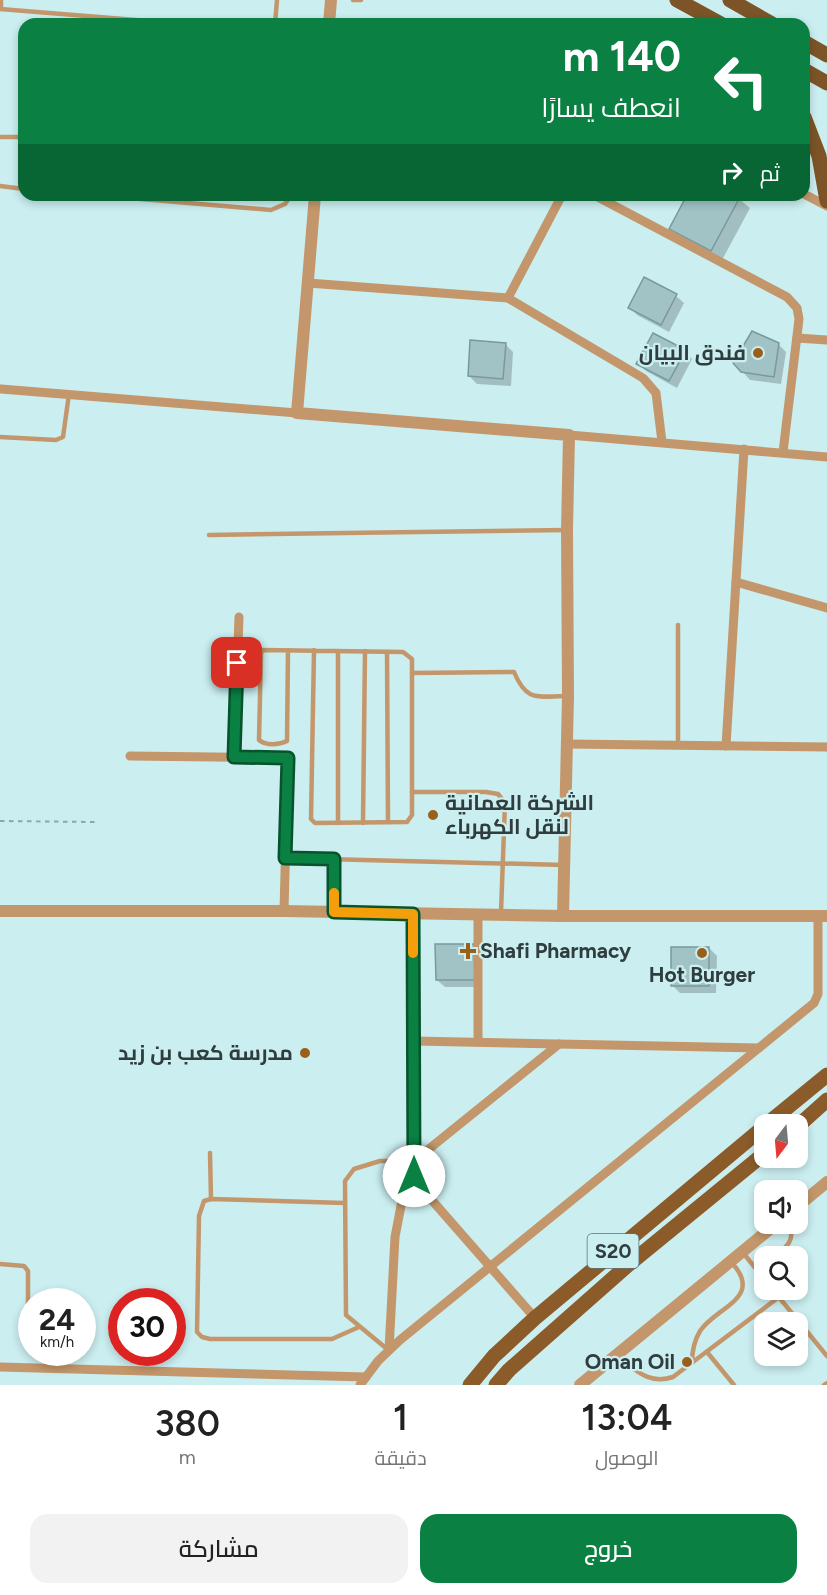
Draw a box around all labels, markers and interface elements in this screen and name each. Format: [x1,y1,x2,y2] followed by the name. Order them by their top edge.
[563,31,681,82] text: 140 m
[702,42,780,120] icon: left
[541,91,681,124] text: انعطف يسارًا
[715,156,748,189] icon: right
[760,160,780,187] text: ثم
[639,340,746,366] place label: فندق البيان
[751,346,765,360] marker: فندق البيان
[211,637,262,688] pin
[220,646,253,679] icon: arrive
[445,790,594,840] place label: الشرکة العمانیة لنقل الکهرباء
[426,808,440,822] marker: الشرکة العمانیة لنقل الکهرباء
[480,938,632,963] place label: Shafi Pharmacy
[461,944,475,958] marker: Shafi Pharmacy
[695,946,709,960] marker: Hot Burger
[649,962,755,987] place label: Hot Burger
[118,1040,293,1065] place label: مدرسة كعب بن زيد
[298,1046,312,1060] marker: مدرسة كعب بن زيد
[754,1114,808,1168] north arrow
[754,1114,808,1366] map controls
[382,1144,446,1208] position arrow
[754,1180,808,1234] button: sound
[588,1234,638,1268] road number: S20
[754,1246,808,1300] button: search
[108,1288,186,1366] speed limit sign: 30
[39,1301,75,1338] text: 24
[754,1312,808,1366] button: layers
[40,1333,74,1351] text: km/h
[585,1349,675,1374] place label: Oman Oil
[680,1355,694,1369] marker: Oman Oil
[393,1396,408,1439] text: 1
[581,1396,672,1439] text: 13:04
[155,1402,220,1445] text: 380
[179,1445,196,1469] text: m
[375,1446,427,1470] text: دقيقة
[595,1446,659,1470] text: الوصول
[30,1514,408,1583] button: مشاركة
[420,1514,797,1583] button: خروج

